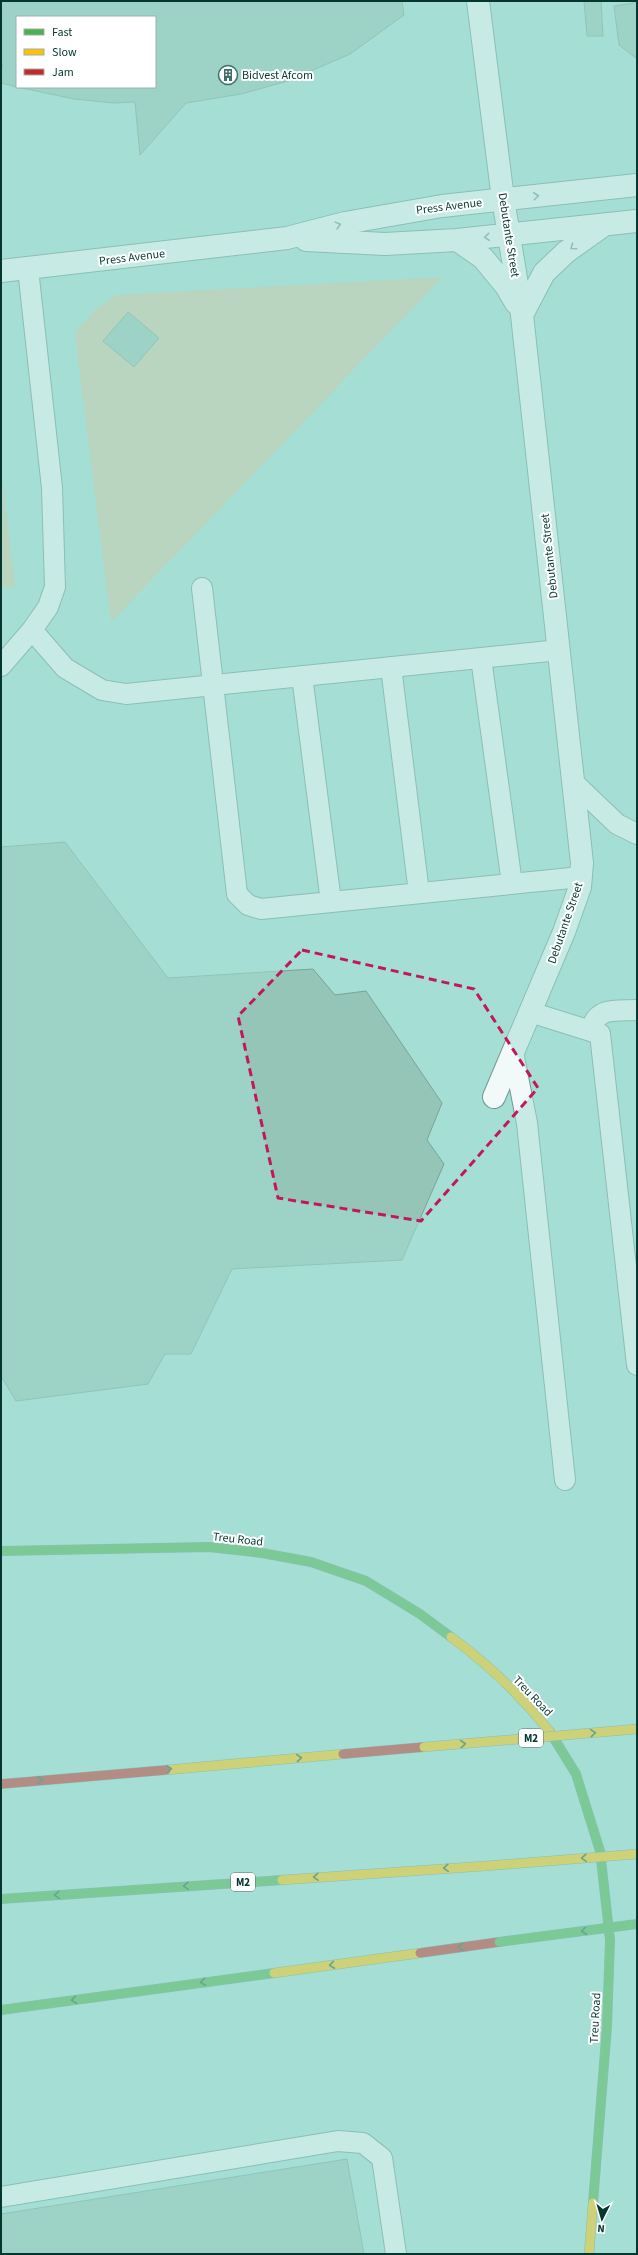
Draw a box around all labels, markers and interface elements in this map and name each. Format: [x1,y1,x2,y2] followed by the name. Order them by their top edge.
[16,16,156,88] legend
[52,24,72,41] text: Fast
[52,44,77,61] text: Slow
[52,64,74,81] text: Jam
[217,64,239,86] building icon: Bidvest Afcom
[242,67,313,84] place label: Bidvest Afcom
[493,192,524,278] street label: Debutante Street
[533,192,539,201] one-way arrow
[415,194,483,219] street label: Press Avenue
[335,221,341,229] one-way arrow
[484,233,490,242] one-way arrow
[571,242,578,249] one-way arrow
[98,245,166,270] street label: Press Avenue
[537,513,562,599] street label: Debutante Street
[544,880,587,966] street label: Debutante Street
[212,1528,264,1551] street label: Treu Road
[509,1672,556,1720] street label: Treu Road
[519,1729,543,1747] road number: M2
[589,1729,596,1738] one-way arrow
[460,1739,466,1748] one-way arrow
[296,1754,302,1763] one-way arrow
[166,1765,172,1774] one-way arrow
[37,1776,43,1785] one-way arrow
[581,1854,587,1863] one-way arrow
[443,1864,449,1873] one-way arrow
[231,1873,255,1891] road number: M2
[313,1873,319,1882] one-way arrow
[183,1882,189,1891] one-way arrow
[54,1891,60,1900] one-way arrow
[581,1926,587,1935] one-way arrow
[458,1942,464,1951] one-way arrow
[329,1960,335,1969] one-way arrow
[200,1977,206,1986] one-way arrow
[586,1992,605,2044] street label: Treu Road
[71,1995,77,2004] one-way arrow
[582,2199,622,2239] north arrow
[597,2221,605,2236] text: N

